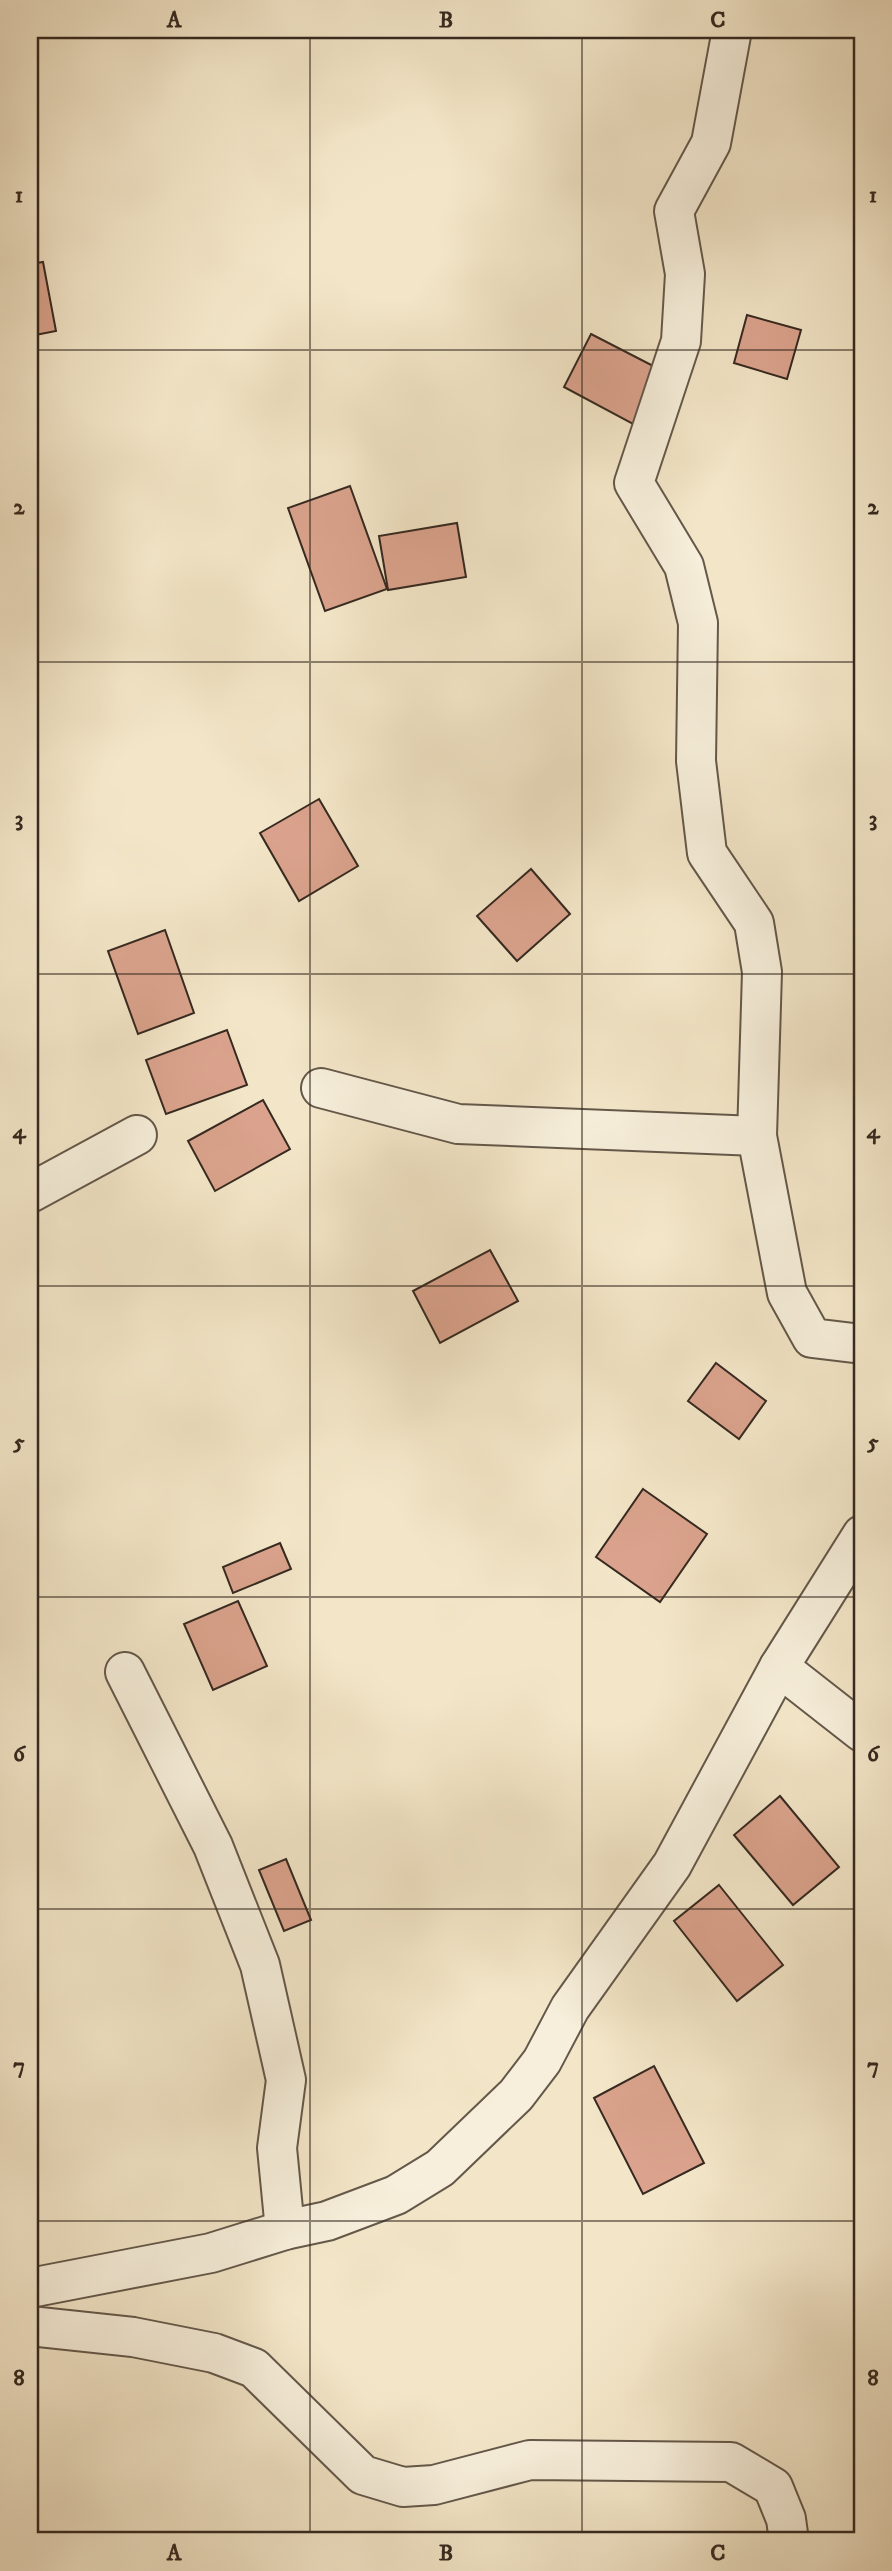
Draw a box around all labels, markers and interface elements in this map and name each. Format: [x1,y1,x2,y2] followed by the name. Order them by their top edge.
[166,6,183,35] text: A
[439,6,453,35] text: B
[710,6,726,35] text: C
[15,181,23,210] text: 1
[869,181,877,210] text: 1
[13,493,25,522] text: 2
[867,493,879,522] text: 2
[15,805,23,834] text: 3
[869,805,877,834] text: 3
[12,1117,27,1146] text: 4
[866,1117,881,1146] text: 4
[12,1428,25,1457] text: 5
[866,1428,879,1457] text: 5
[13,1740,27,1769] text: 6
[867,1740,881,1769] text: 6
[13,2052,25,2081] text: 7
[867,2052,879,2081] text: 7
[13,2364,25,2393] text: 8
[867,2364,879,2393] text: 8
[166,2539,183,2568] text: A
[439,2539,453,2568] text: B
[710,2539,726,2568] text: C

